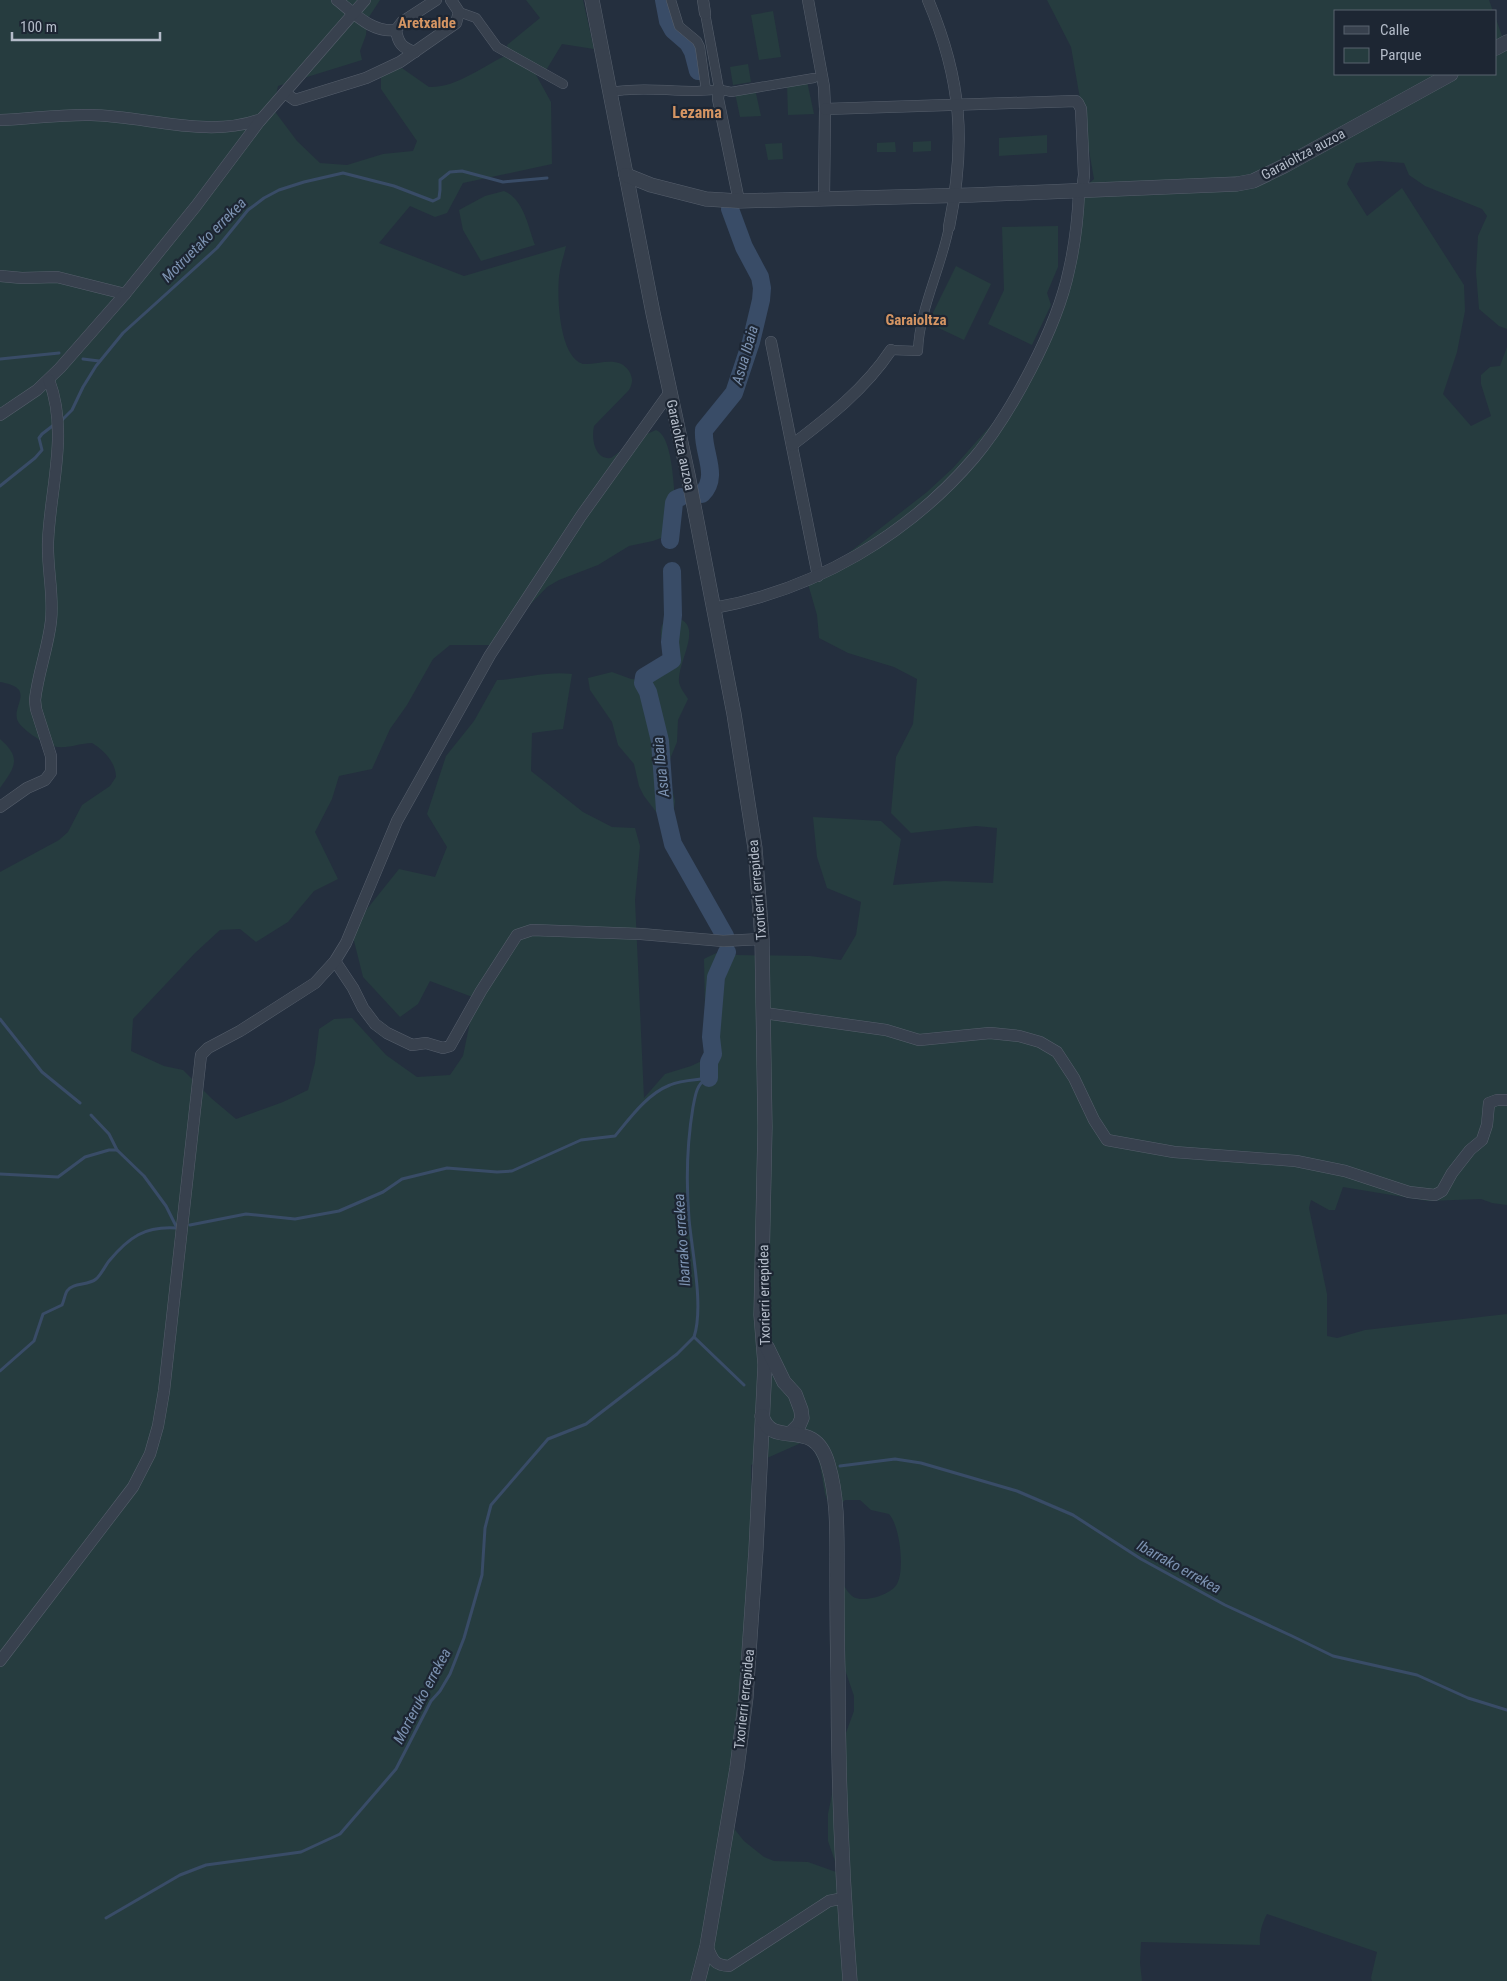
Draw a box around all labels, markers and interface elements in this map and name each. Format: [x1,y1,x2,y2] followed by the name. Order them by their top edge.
[12,10,160,42] scale bar
[1334,10,1497,75] legend
[398,14,456,32] district label: Aretxalde
[20,18,57,36] text: 100 m
[1380,21,1410,39] text: Calle
[1380,46,1422,64] text: Parque
[672,103,722,122] district label: Lezama
[1258,125,1348,183] street label: Garaioltza auzoa
[158,194,250,286] water label: Motruetako errekea
[885,311,947,329] district label: Garaioltza
[728,323,762,388] water label: Asua Ibaia
[664,398,698,492] street label: Garaioltza auzoa
[649,736,673,799] water label: Asua Ibaia
[745,839,769,941] street label: Txorierri errepidea
[670,1193,694,1287] water label: Ibarrako errekea
[755,1245,773,1345] street label: Txorierri errepidea
[1134,1537,1224,1597] water label: Ibarrako errekea
[389,1645,455,1747] water label: Morteruko errekea
[731,1648,757,1750] street label: Txorierri errepidea

